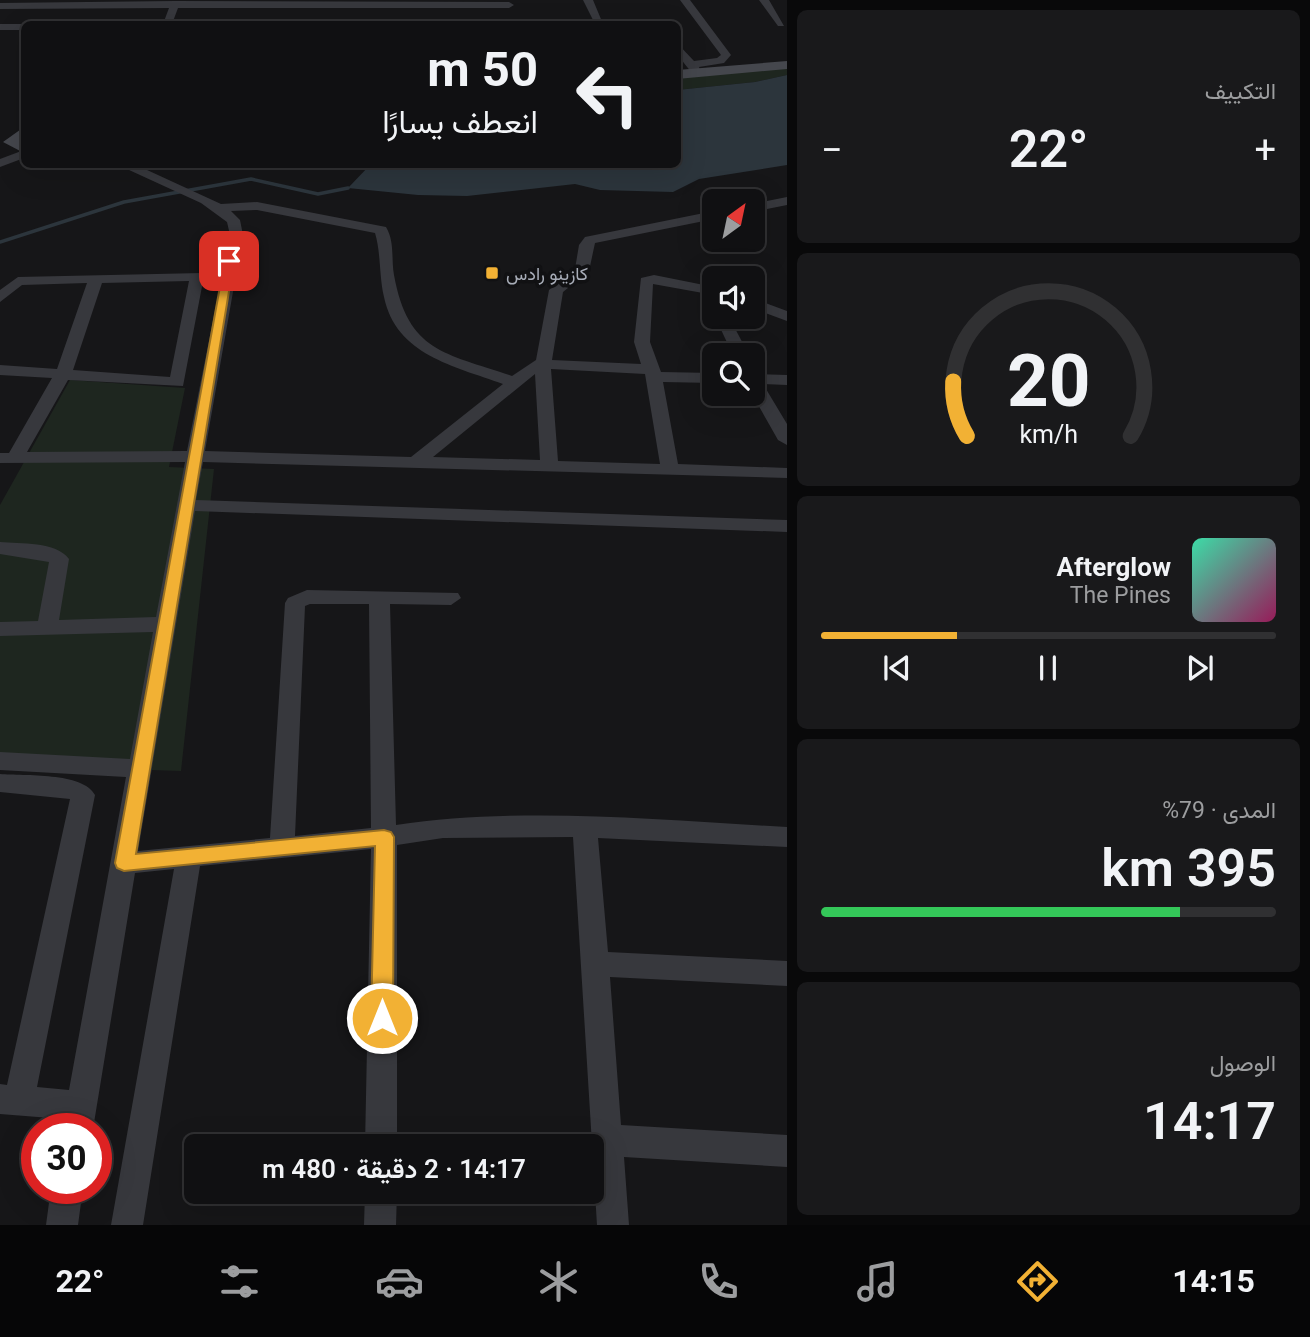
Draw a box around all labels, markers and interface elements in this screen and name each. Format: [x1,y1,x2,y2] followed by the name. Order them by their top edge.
[427,41,538,98] text: 50 m
[562,49,653,140] icon: left
[1205,78,1276,105] text: التكييف
[382,103,538,141] text: انعطف يسارًا
[1009,119,1088,180] text: 22°
[821,128,843,172] text: −
[1254,128,1276,172] text: +
[702,189,765,252] north arrow
[702,189,765,406] map controls
[199,231,259,291] pin
[210,242,248,280] icon: arrive
[506,263,588,285] place label: كازينو رادس
[484,265,500,281] marker: كازينو رادس
[702,266,765,329] button: sound
[1007,338,1090,424] text: 20
[702,343,765,406] button: search
[1019,419,1078,448] text: km/h
[1057,552,1171,582] text: Afterglow
[1070,582,1171,609] text: The Pines
[878,649,916,687] icon: previous
[1029,649,1067,687] icon: pause
[1181,649,1219,687] icon: next
[1162,797,1276,824] text: المدى · 79%
[1101,838,1276,899] text: 395 km
[345,981,419,1055] position arrow
[1210,1050,1276,1077] text: الوصول
[1143,1091,1276,1152] text: 14:17
[21,1113,112,1204] speed limit sign: 30
[262,1154,526,1184] text: 14:17 · 2 دقيقة · 480 m
[215,1257,264,1306] icon: filters
[375,1257,424,1306] icon: car
[534,1257,583,1306] icon: climate
[694,1257,743,1306] icon: phone
[853,1257,902,1306] icon: music
[1013,1257,1062,1306] icon: directions
[55,1262,105,1300] text: 22°
[1172,1262,1255,1300] text: 14:15

